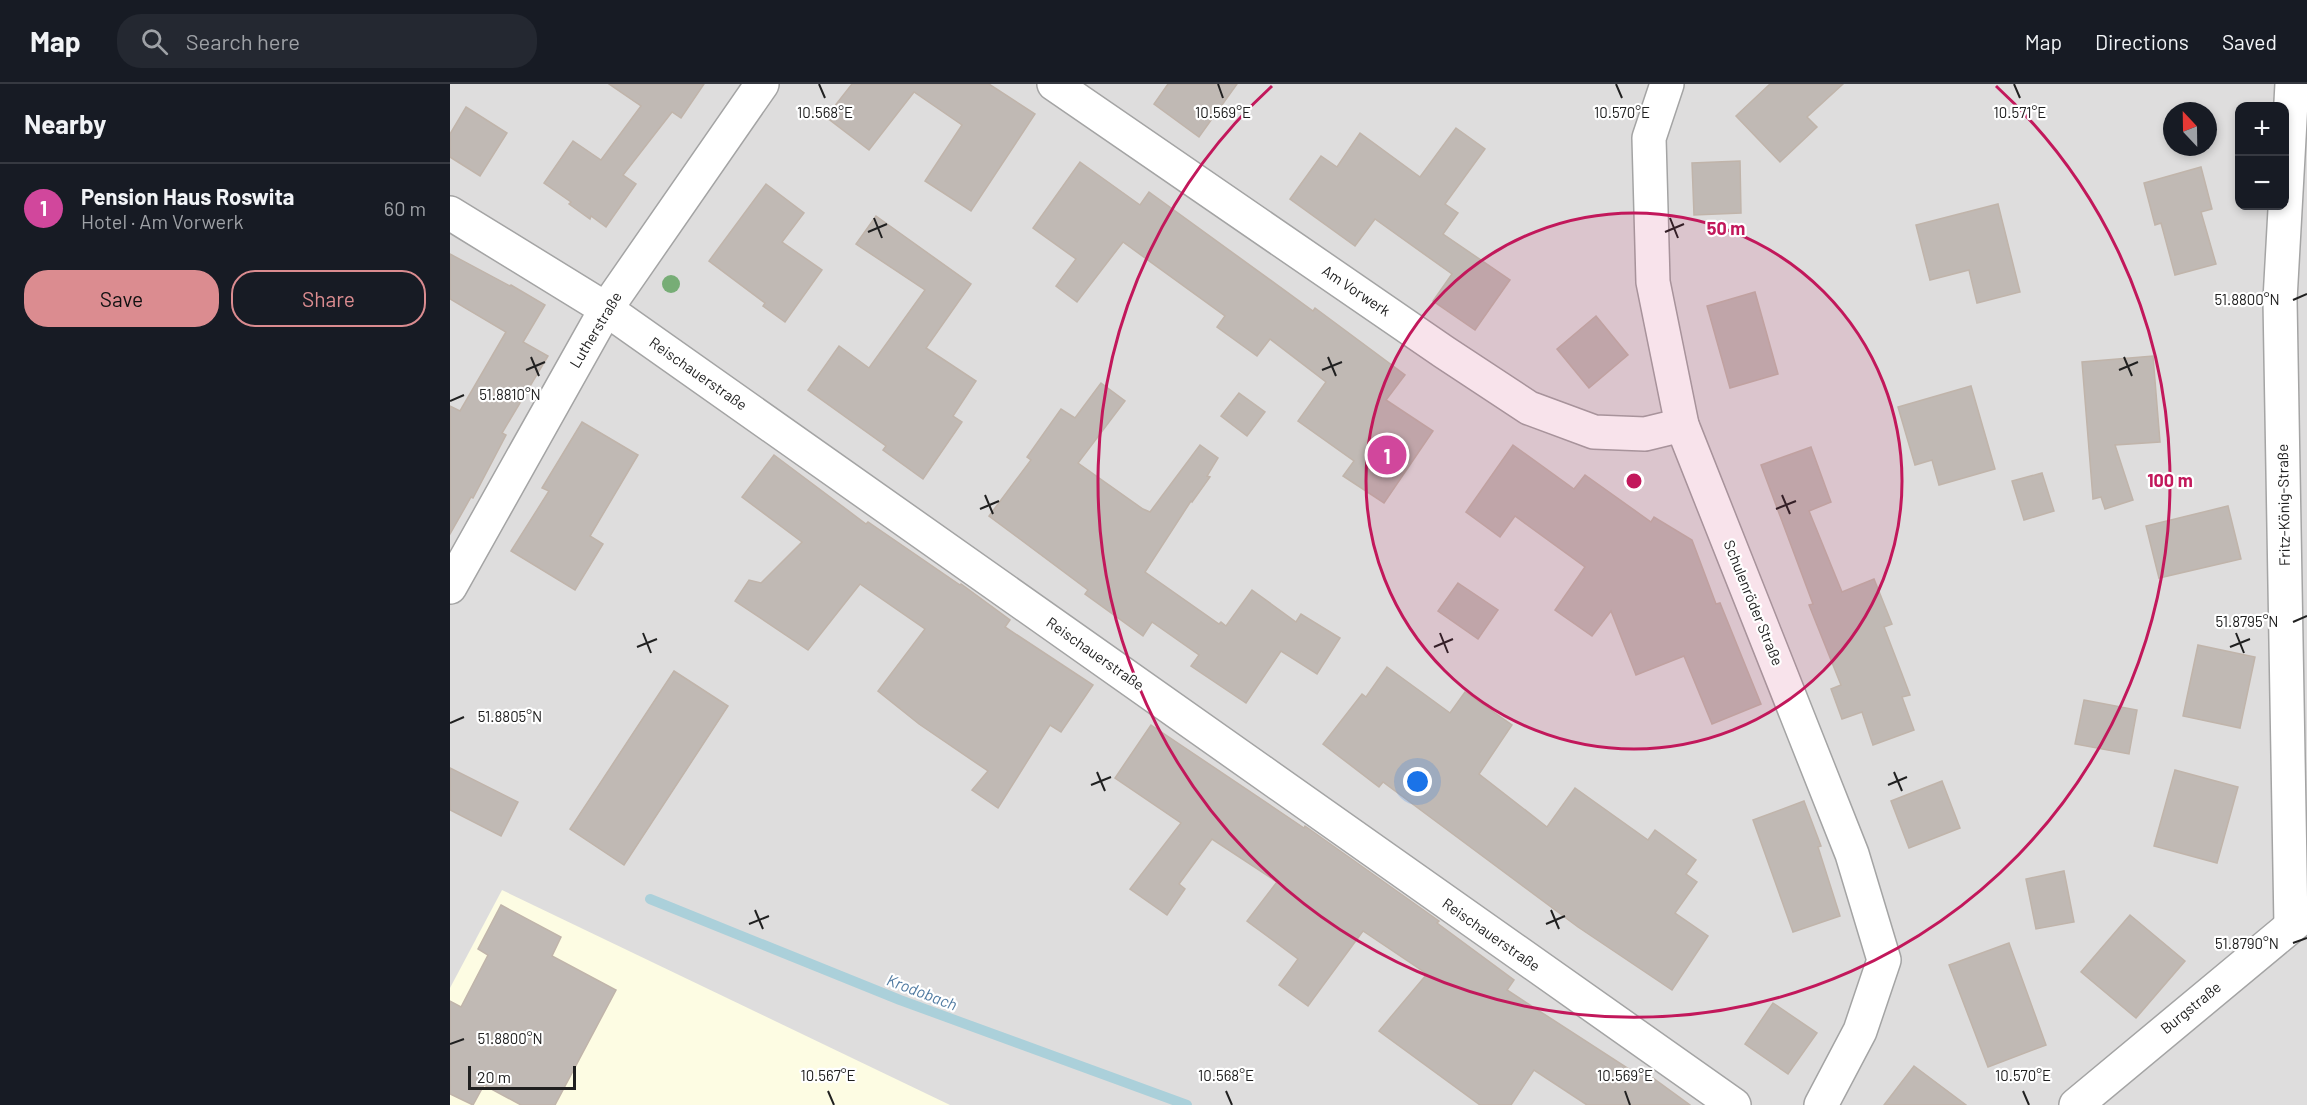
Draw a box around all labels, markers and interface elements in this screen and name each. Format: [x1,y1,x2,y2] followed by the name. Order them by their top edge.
[117,14,537,68] search box
[30,24,81,58] text: Map
[138,25,171,58] icon: search
[186,28,300,54] text: Search here
[2025,29,2062,54] text: Map
[2095,29,2189,54] text: Directions
[2222,29,2277,54] text: Saved
[2163,102,2217,156] north arrow
[2235,102,2289,210] map controls
[2235,102,2289,156] button: +
[797,103,853,121] text: 10.568°E
[1195,103,1251,121] text: 10.569°E
[1594,103,1650,121] text: 10.570°E
[1994,103,2046,121] text: 10.571°E
[24,108,106,139] text: Nearby
[2235,156,2289,210] button: −
[81,183,294,209] text: Pension Haus Roswita
[40,196,47,220] text: 1
[384,196,426,220] text: 60 m
[81,209,244,233] text: Hotel · Am Vorwerk
[1707,217,1745,239] text: 50 m
[1319,261,1394,320] street label: Am Vorwerk
[24,270,219,327] button: Save
[231,270,426,327] button: Share
[565,288,625,371] street label: Lutherstraße
[2214,290,2280,308] text: 51.8800°N
[646,333,751,414] street label: Reischauerstraße
[479,385,541,403] text: 51.8810°N
[1368,432,1406,478] pin: 1
[2273,444,2293,566] street label: Fritz-König-Straße
[2147,469,2193,491] text: 100 m
[1624,471,1644,491] centre of rings
[1720,537,1787,668] street label: Schulenröder Straße
[2215,612,2279,630] text: 51.8795°N
[1043,613,1148,694] street label: Reischauerstraße
[478,707,542,725] text: 51.8805°N
[1403,767,1432,796] your location
[1439,894,1544,975] street label: Reischauerstraße
[2215,934,2279,952] text: 51.8790°N
[884,969,960,1014] water label: Krodobach
[2157,977,2224,1037] street label: Burgstraße
[477,1029,543,1047] text: 51.8800°N
[468,1063,576,1090] scale bar
[800,1066,856,1084] text: 10.567°E
[1198,1066,1254,1084] text: 10.568°E
[1597,1066,1653,1084] text: 10.569°E
[1995,1066,2051,1084] text: 10.570°E
[477,1067,511,1086] text: 20 m

